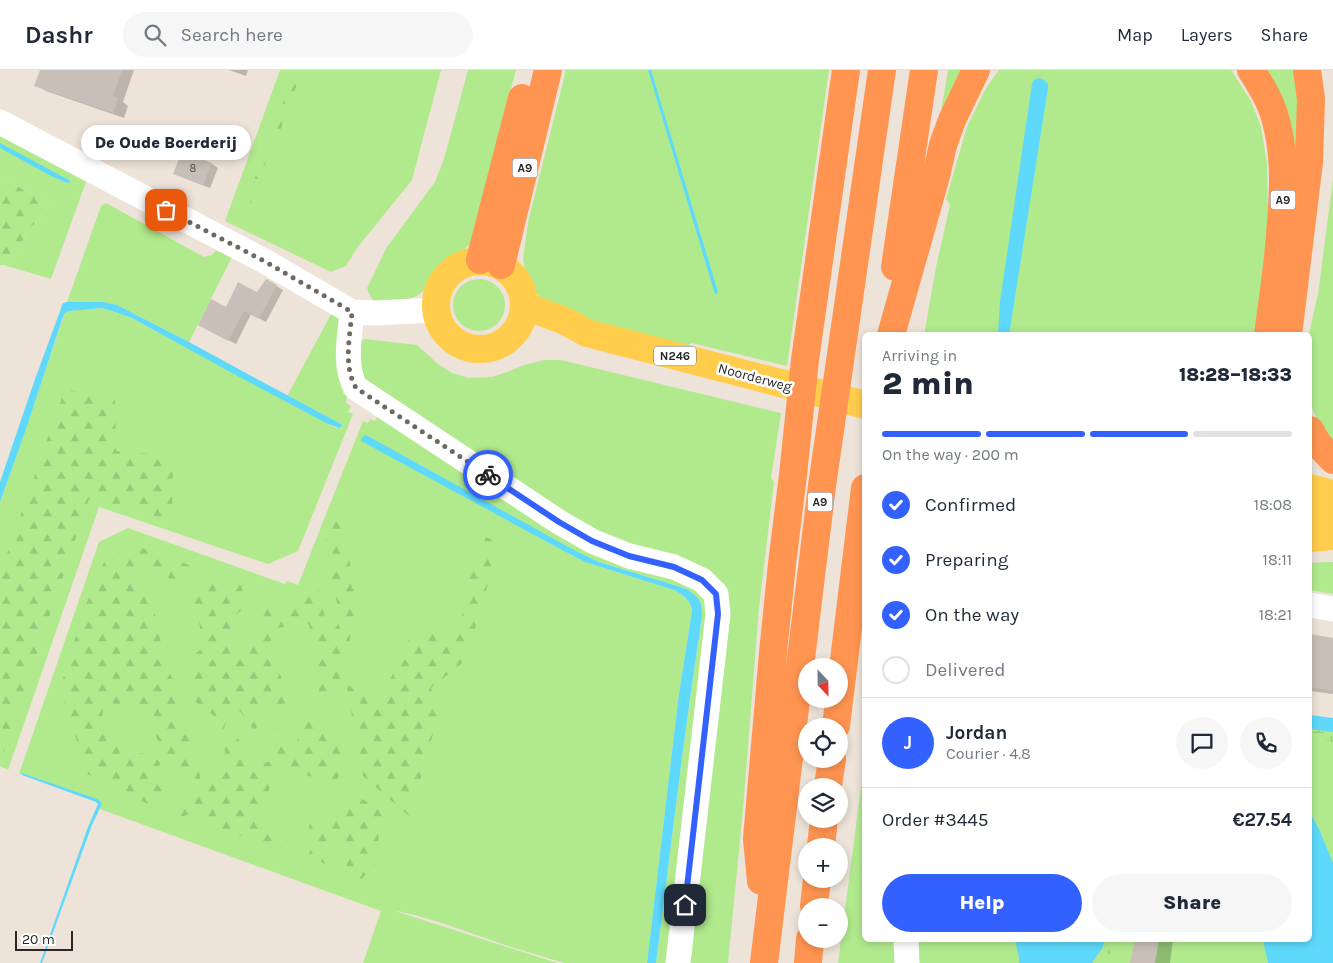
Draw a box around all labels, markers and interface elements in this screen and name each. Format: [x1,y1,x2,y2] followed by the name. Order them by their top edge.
[123,12,473,57] search box
[25,21,93,49] text: Dashr
[141,21,169,49] icon: search
[181,24,283,46] text: Search here
[1117,24,1153,46] text: Map
[1181,24,1233,46] text: Layers
[1261,24,1308,46] text: Share
[81,125,251,160] callout: De Oude Boerderij
[95,133,237,152] text: De Oude Boerderij
[512,159,538,178] road number: A9
[190,162,197,175] house number: 8
[145,189,187,231] pin
[1270,190,1296,210] road number: A9
[152,196,180,224] icon: bag
[654,346,696,366] road number: N246
[882,346,957,365] text: Arriving in
[716,359,794,396] street label: Noorderweg
[1179,364,1292,386] text: 18:28–18:33
[882,365,974,402] text: 2 min
[882,445,1019,464] text: On the way · 200 m
[463,450,513,500] courier
[474,461,502,489] icon: bike
[882,491,910,519] icon: check
[808,492,832,512] road number: A9
[925,494,1016,516] text: Confirmed
[1254,495,1292,514] text: 18:08
[882,546,910,574] icon: check
[925,549,1008,571] text: Preparing
[1263,550,1292,569] text: 18:11
[882,601,910,629] icon: check
[925,604,1019,626] text: On the way
[1259,605,1292,624] text: 18:21
[798,658,848,708] north arrow
[798,658,848,948] map controls
[925,659,1005,681] text: Delivered
[1176,717,1228,769] button: chat
[1240,717,1292,769] button: phone
[798,718,848,768] button: locate
[946,722,1007,744] text: Jordan
[904,732,912,754] text: J
[946,744,1031,763] text: Courier · 4.8
[798,778,848,828] button: layers
[882,809,989,831] text: Order #3445
[1233,809,1292,831] text: €27.54
[798,838,848,888] button: +
[882,874,1082,932] button: Help
[1092,874,1292,932] button: Share
[664,884,706,926] pin
[671,891,699,919] icon: home
[798,898,848,948] button: −
[15,928,72,951] scale bar
[22,931,55,948] text: 20 m

